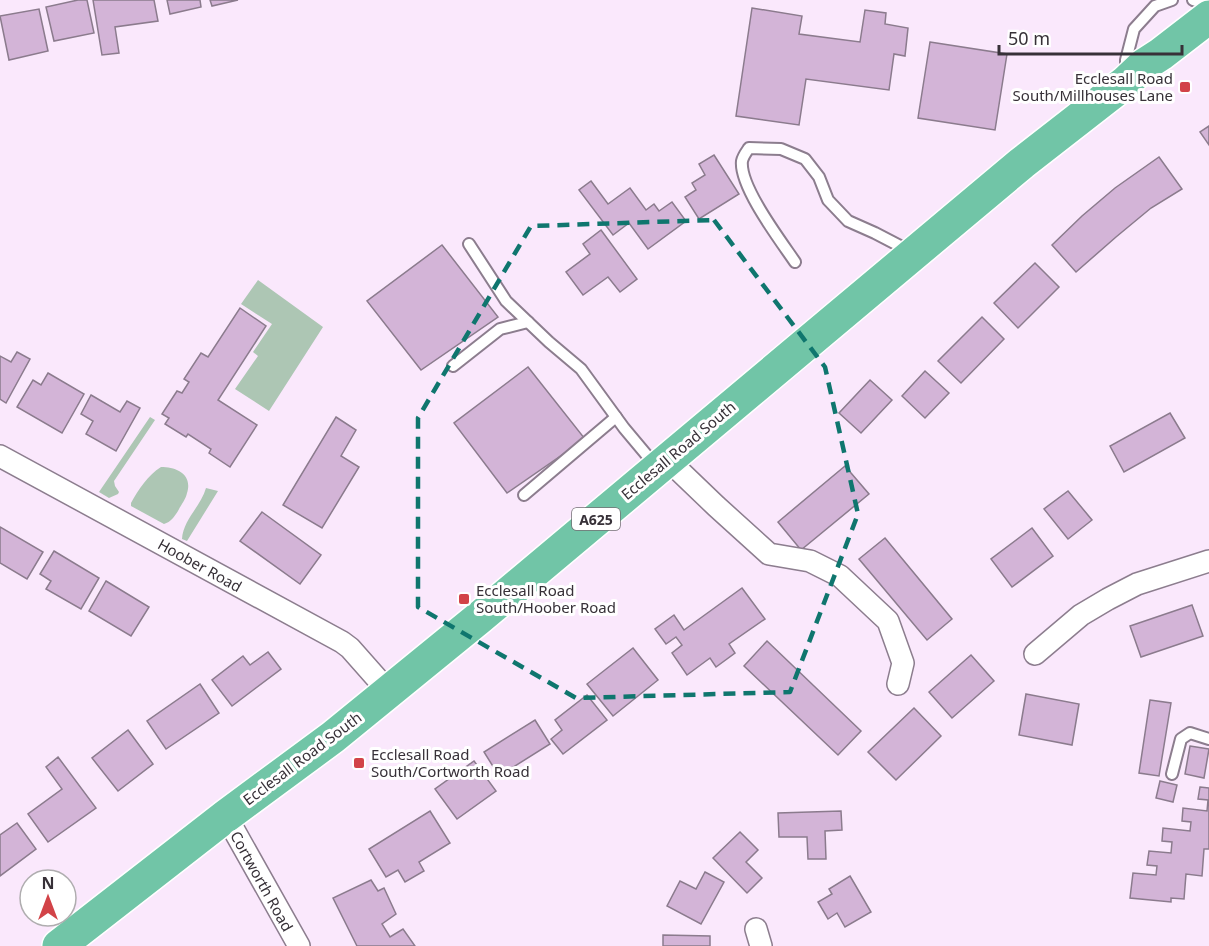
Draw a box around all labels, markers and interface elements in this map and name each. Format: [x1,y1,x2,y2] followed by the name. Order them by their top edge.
[999,18,1182,56] scale bar
[1008,26,1050,50] text: 50 m
[1013,68,1173,105] place label: Ecclesall Road South/Millhouses Lane
[1178,80,1192,94] marker: Ecclesall Road South/Millhouses Lane
[617,396,739,504] street label: Ecclesall Road South
[572,508,620,530] road number: A625
[154,534,246,596] street label: Hoober Road
[476,580,616,617] place label: Ecclesall Road South/Hoober Road
[457,592,471,606] marker: Ecclesall Road South/Hoober Road
[239,707,365,809] street label: Ecclesall Road South
[371,744,530,781] place label: Ecclesall Road South/Cortworth Road
[352,756,366,770] marker: Ecclesall Road South/Cortworth Road
[226,827,298,935] street label: Cortworth Road
[18,868,78,928] north arrow
[41,872,55,894] text: N

